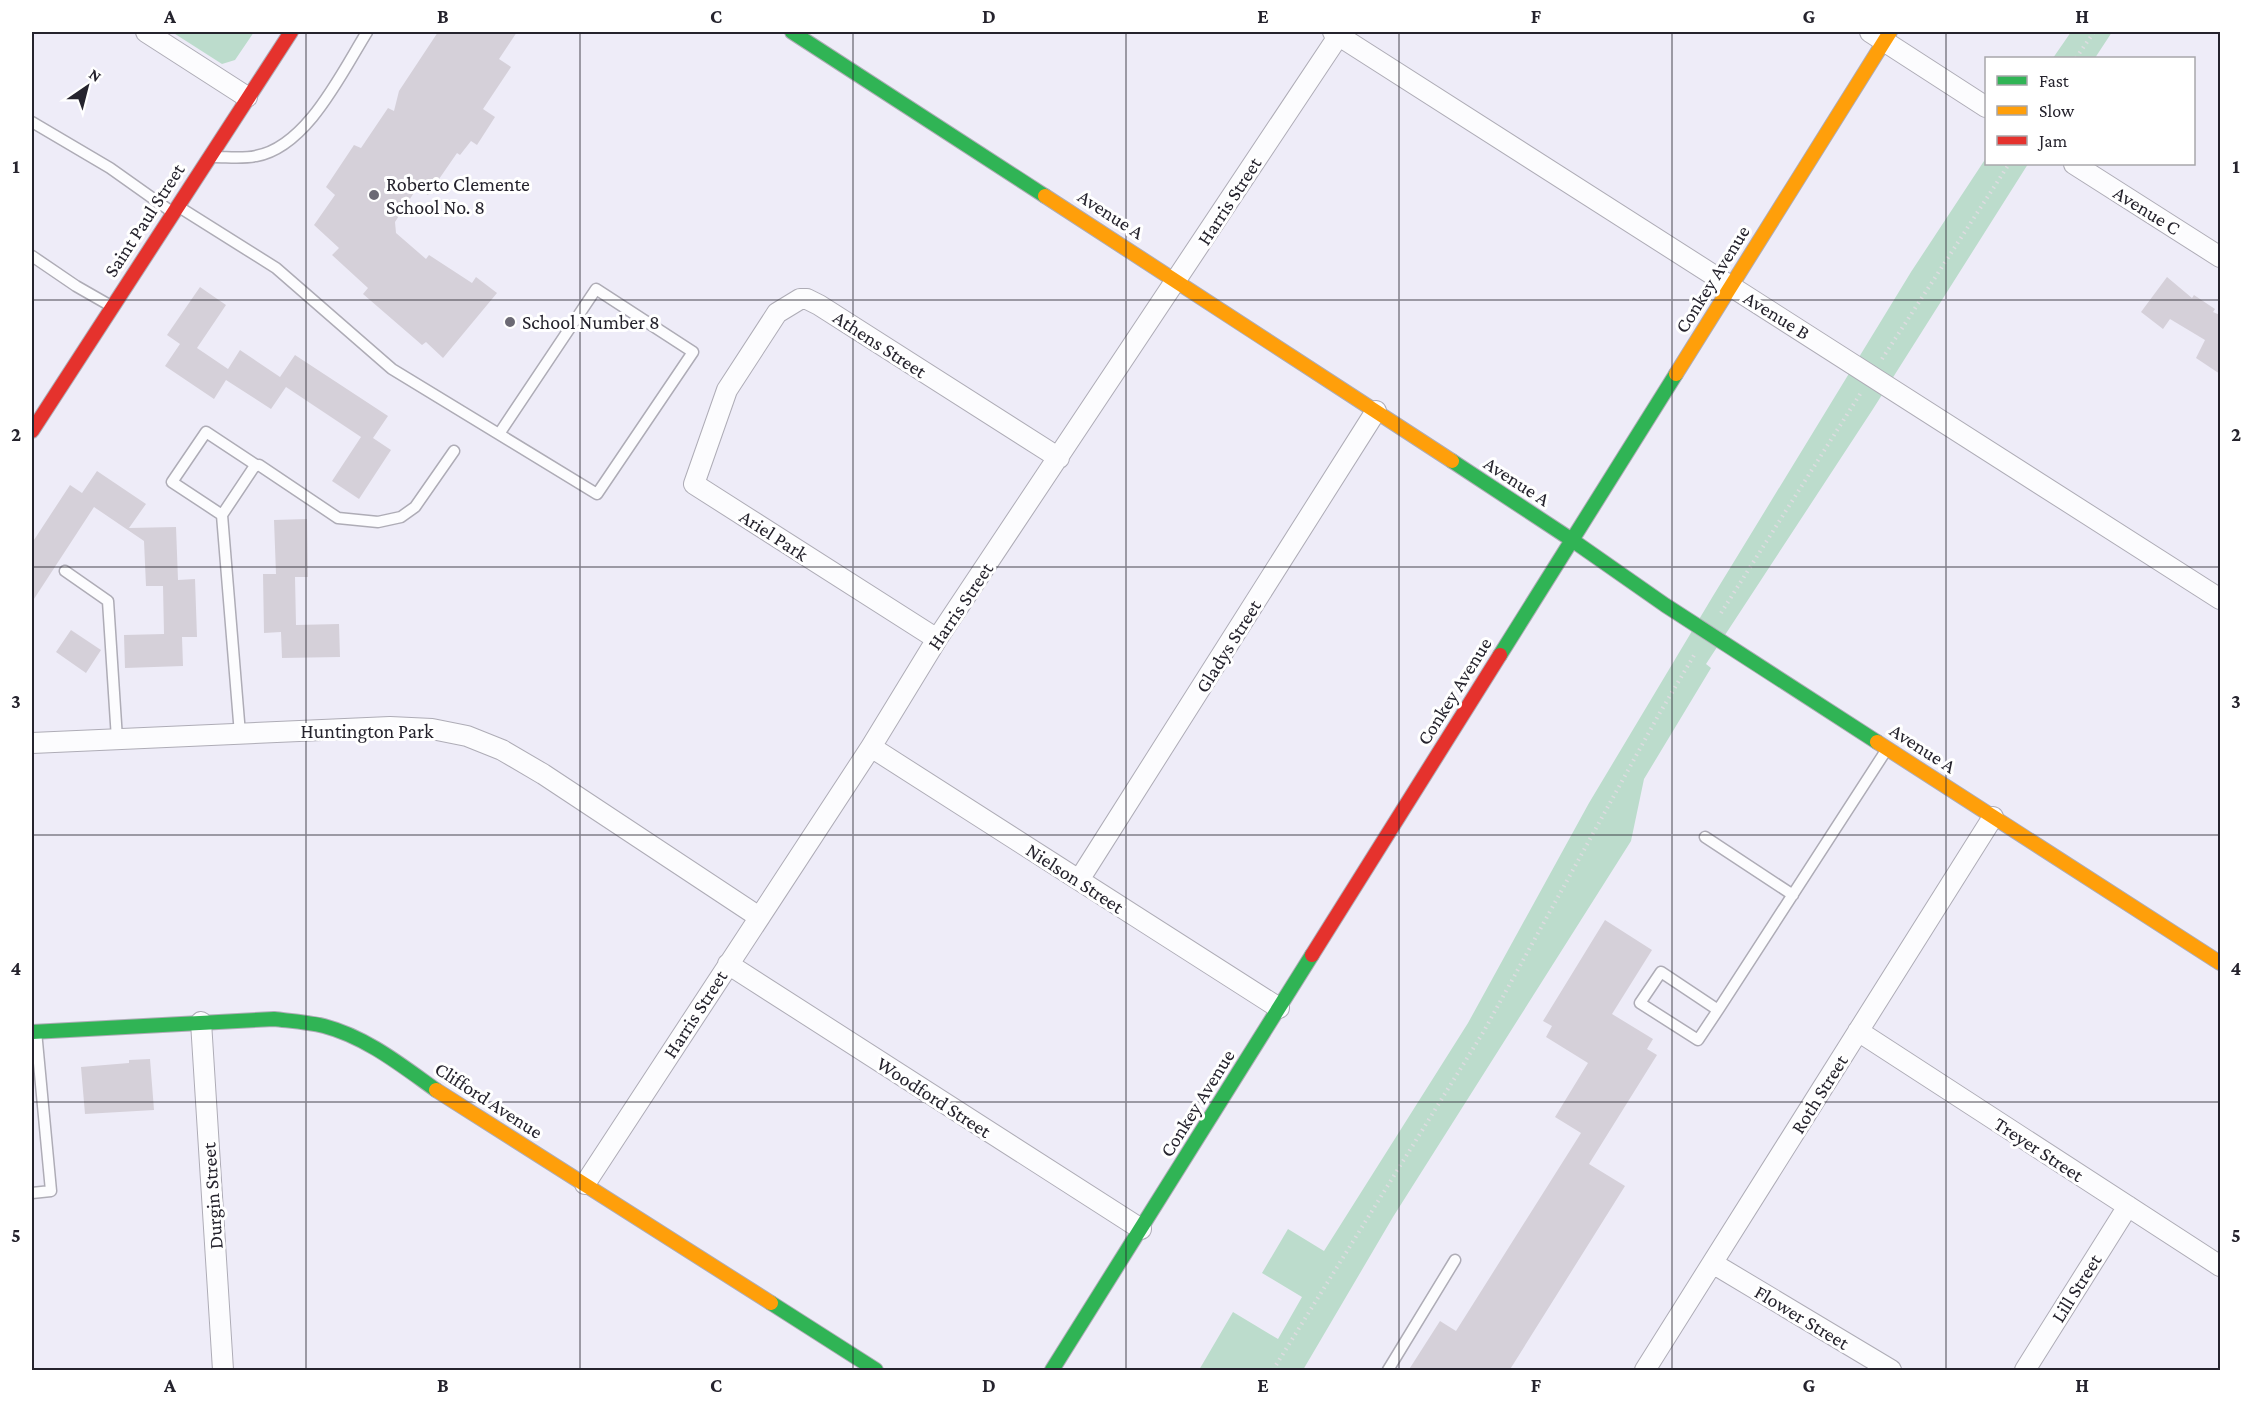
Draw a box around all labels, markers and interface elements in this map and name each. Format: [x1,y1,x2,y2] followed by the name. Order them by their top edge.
[163,5,177,27] text: A
[437,5,449,27] text: B
[710,5,722,27] text: C
[982,5,996,27] text: D
[1257,5,1269,27] text: E
[1531,5,1542,27] text: F
[1803,5,1816,27] text: G
[2075,5,2089,27] text: H
[57,57,117,117] north arrow
[1985,57,2195,165] legend
[86,65,105,85] text: N
[2039,71,2070,91] text: Fast
[2039,101,2075,121] text: Slow
[2037,131,2068,151] text: Jam
[1192,153,1266,249] street label: Harris Street
[12,155,20,177] text: 1
[2232,155,2240,177] text: 1
[99,159,189,281] street label: Saint Paul Street
[386,173,530,218] place label: Roberto Clemente School No. 8
[2110,181,2185,239] street label: Avenue C
[1074,185,1149,244] street label: Avenue A
[367,188,381,202] marker: Roberto Clemente School No. 8
[1670,221,1755,337] street label: Conkey Avenue
[1740,286,1814,344] street label: Avenue B
[829,306,931,382] street label: Athens Street
[522,311,660,333] place label: School Number 8
[503,315,517,329] marker: School Number 8
[11,423,21,445] text: 2
[2231,423,2241,445] text: 2
[1480,452,1555,511] street label: Avenue A
[736,505,813,565] street label: Ariel Park
[923,558,997,654] street label: Harris Street
[1191,595,1266,697] street label: Gladys Street
[1412,633,1497,749] street label: Conkey Avenue
[11,690,21,712] text: 3
[2231,690,2241,712] text: 3
[1886,719,1961,778] street label: Avenue A
[300,720,434,743] street label: Huntington Park
[1022,838,1128,918] street label: Nielson Street
[11,957,22,979] text: 4
[2231,957,2242,979] text: 4
[658,966,732,1062] street label: Harris Street
[1155,1045,1240,1161] street label: Conkey Avenue
[1786,1050,1852,1137] street label: Roth Street
[873,1052,995,1142] street label: Woodford Street
[431,1057,547,1143] street label: Clifford Avenue
[1990,1112,2088,1187] street label: Treyer Street
[197,1141,228,1250] street label: Durgin Street
[11,1224,21,1246] text: 5
[2231,1224,2241,1246] text: 5
[2046,1249,2106,1326] street label: Lill Street
[1751,1280,1853,1354] street label: Flower Street
[163,1374,177,1396] text: A
[437,1374,449,1396] text: B
[710,1374,722,1396] text: C
[982,1374,996,1396] text: D
[1257,1374,1269,1396] text: E
[1531,1374,1542,1396] text: F
[1803,1374,1816,1396] text: G
[2075,1374,2089,1396] text: H

